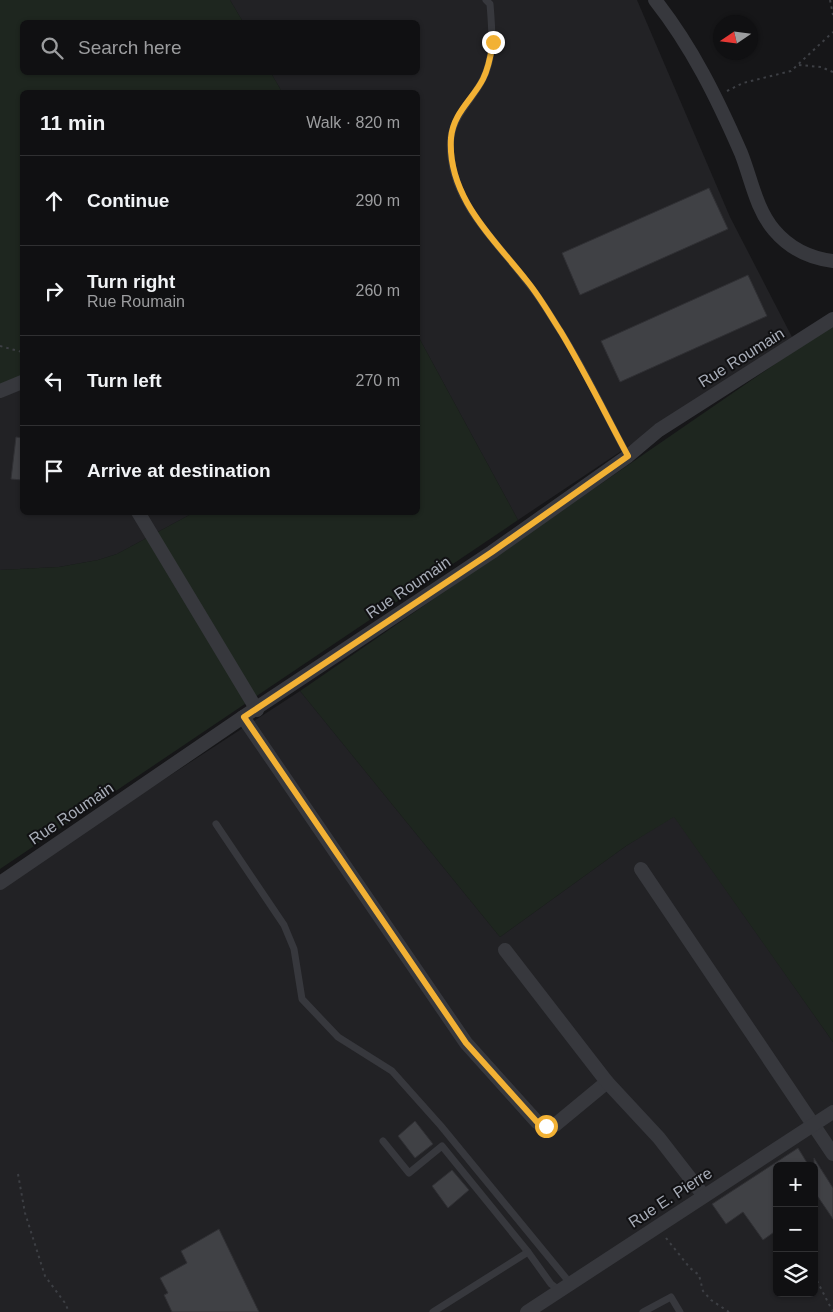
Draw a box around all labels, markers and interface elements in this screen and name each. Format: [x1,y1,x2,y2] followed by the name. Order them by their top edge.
[713,15,758,60] north arrow
[20,20,420,75] search box
[482,31,505,54] route end
[38,34,66,62] icon: search
[78,37,182,58] text: Search here
[40,111,105,134] text: 11 min
[306,114,400,131] text: Walk · 820 m
[40,187,68,215] icon: ahead
[87,190,169,211] text: Continue
[356,192,400,209] text: 290 m
[87,271,175,292] text: Turn right
[40,277,68,305] icon: right
[356,282,400,299] text: 260 m
[87,293,185,310] text: Rue Roumain
[695,324,787,391] street label: Rue Roumain
[40,367,68,395] icon: left
[87,370,162,391] text: Turn left
[356,372,400,389] text: 270 m
[40,457,68,485] icon: arrive
[87,460,271,481] text: Arrive at destination
[363,553,454,622] street label: Rue Roumain
[26,779,117,848] street label: Rue Roumain
[535,1115,558,1138] route start
[773,1162,818,1297] map controls
[773,1162,818,1207] button: +
[625,1164,715,1231] street label: Rue E. Pierre
[773,1207,818,1252] button: −
[773,1252,818,1297] button: layers

